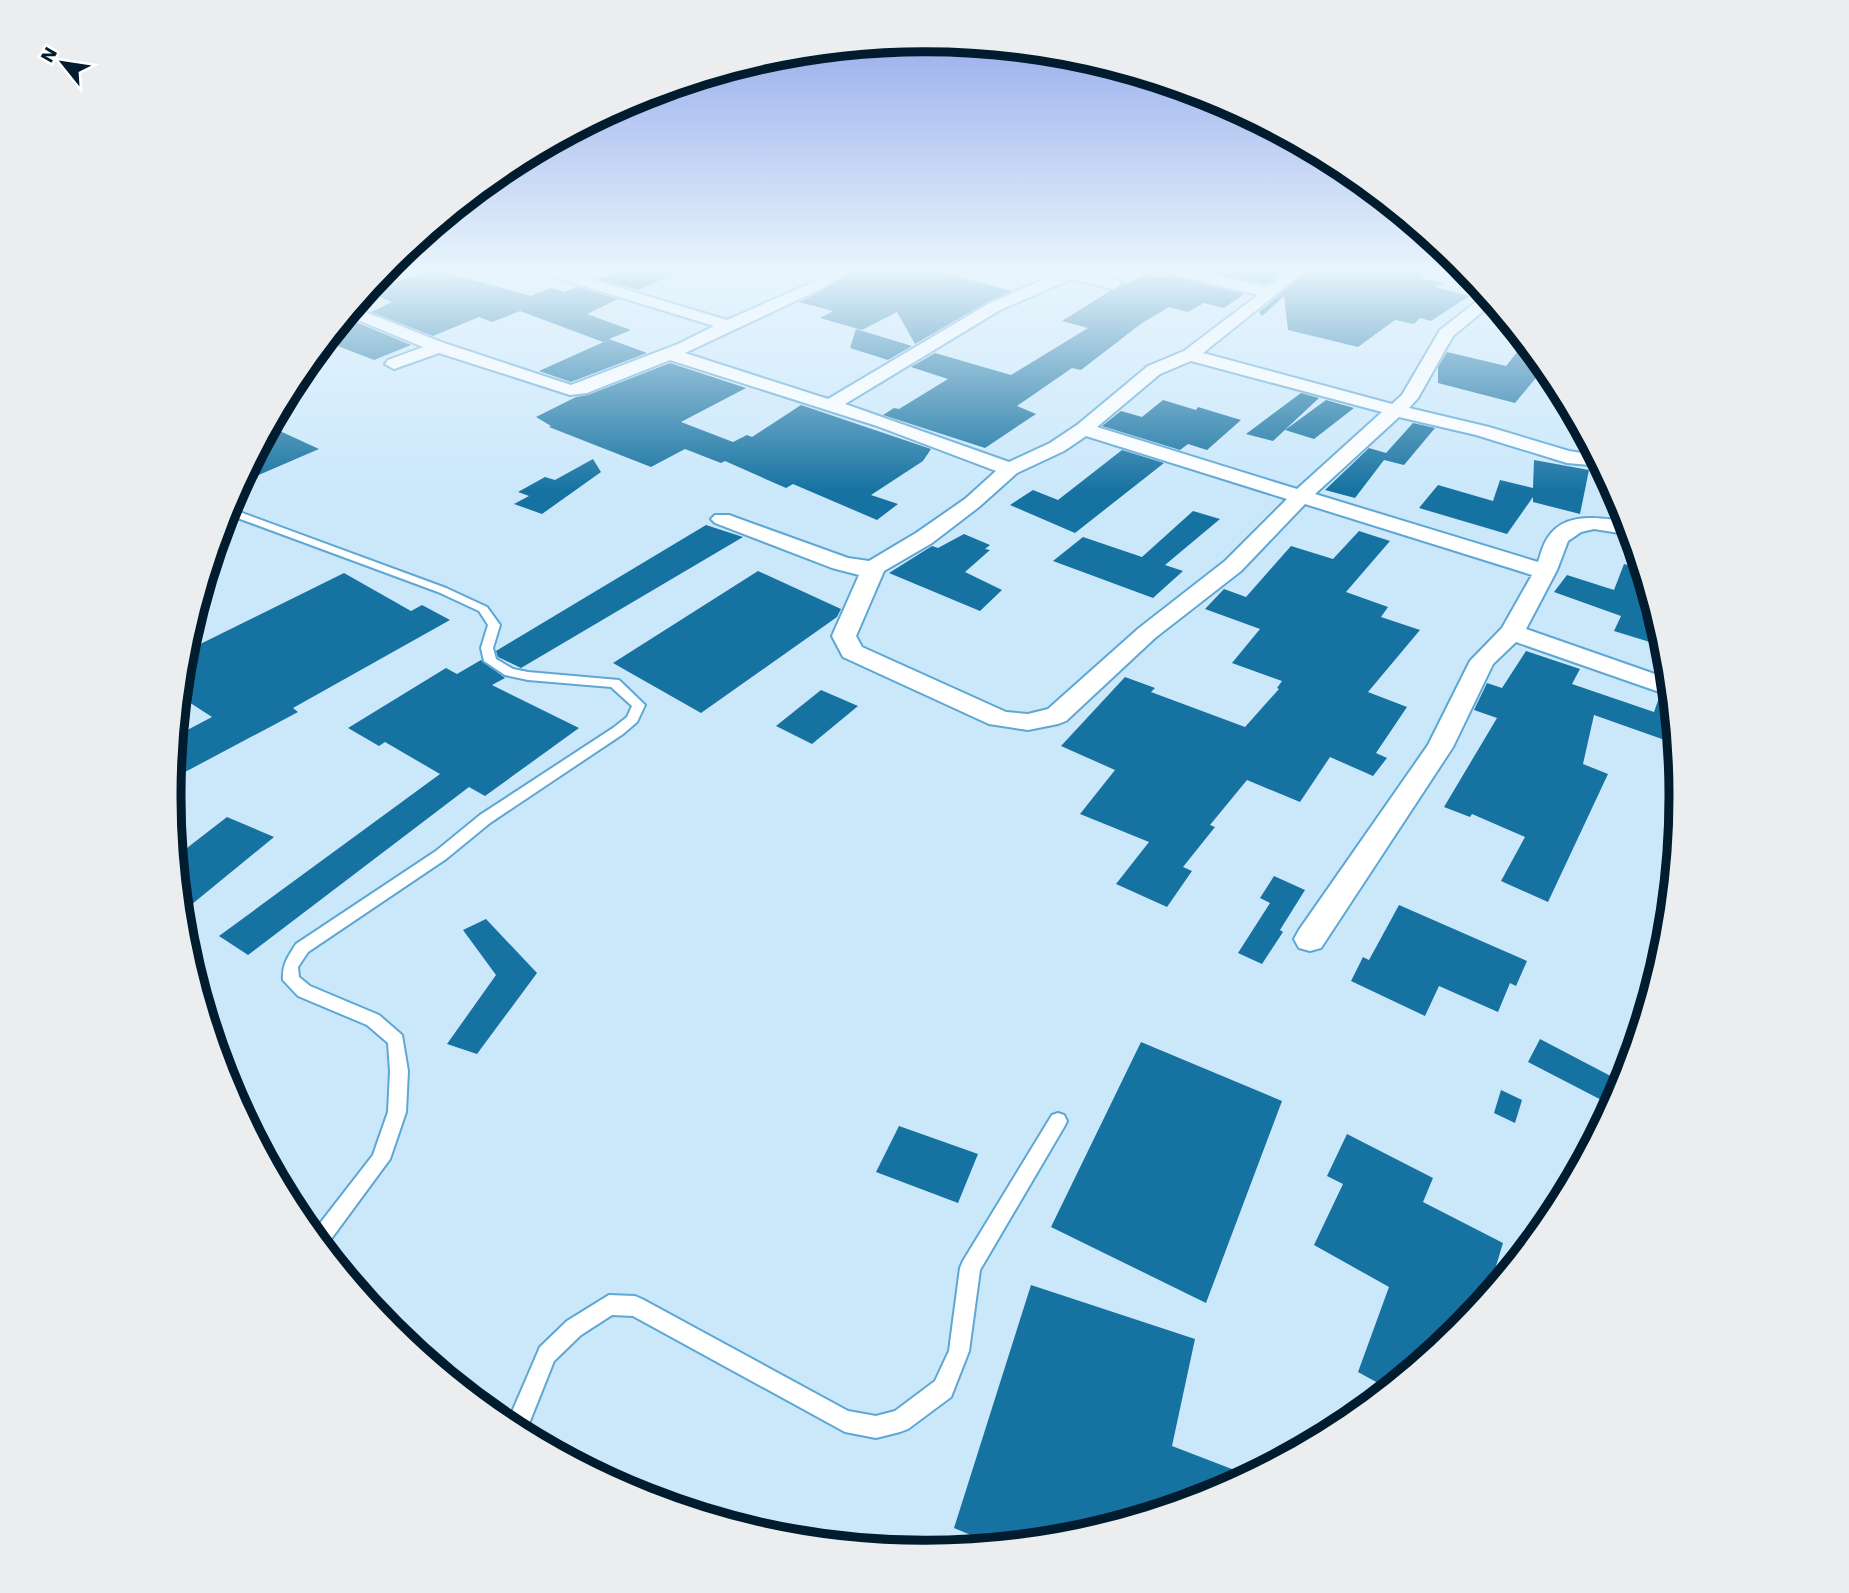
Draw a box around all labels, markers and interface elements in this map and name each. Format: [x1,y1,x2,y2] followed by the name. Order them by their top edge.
[28,28,98,98] north arrow
[35,43,62,67] text: N

